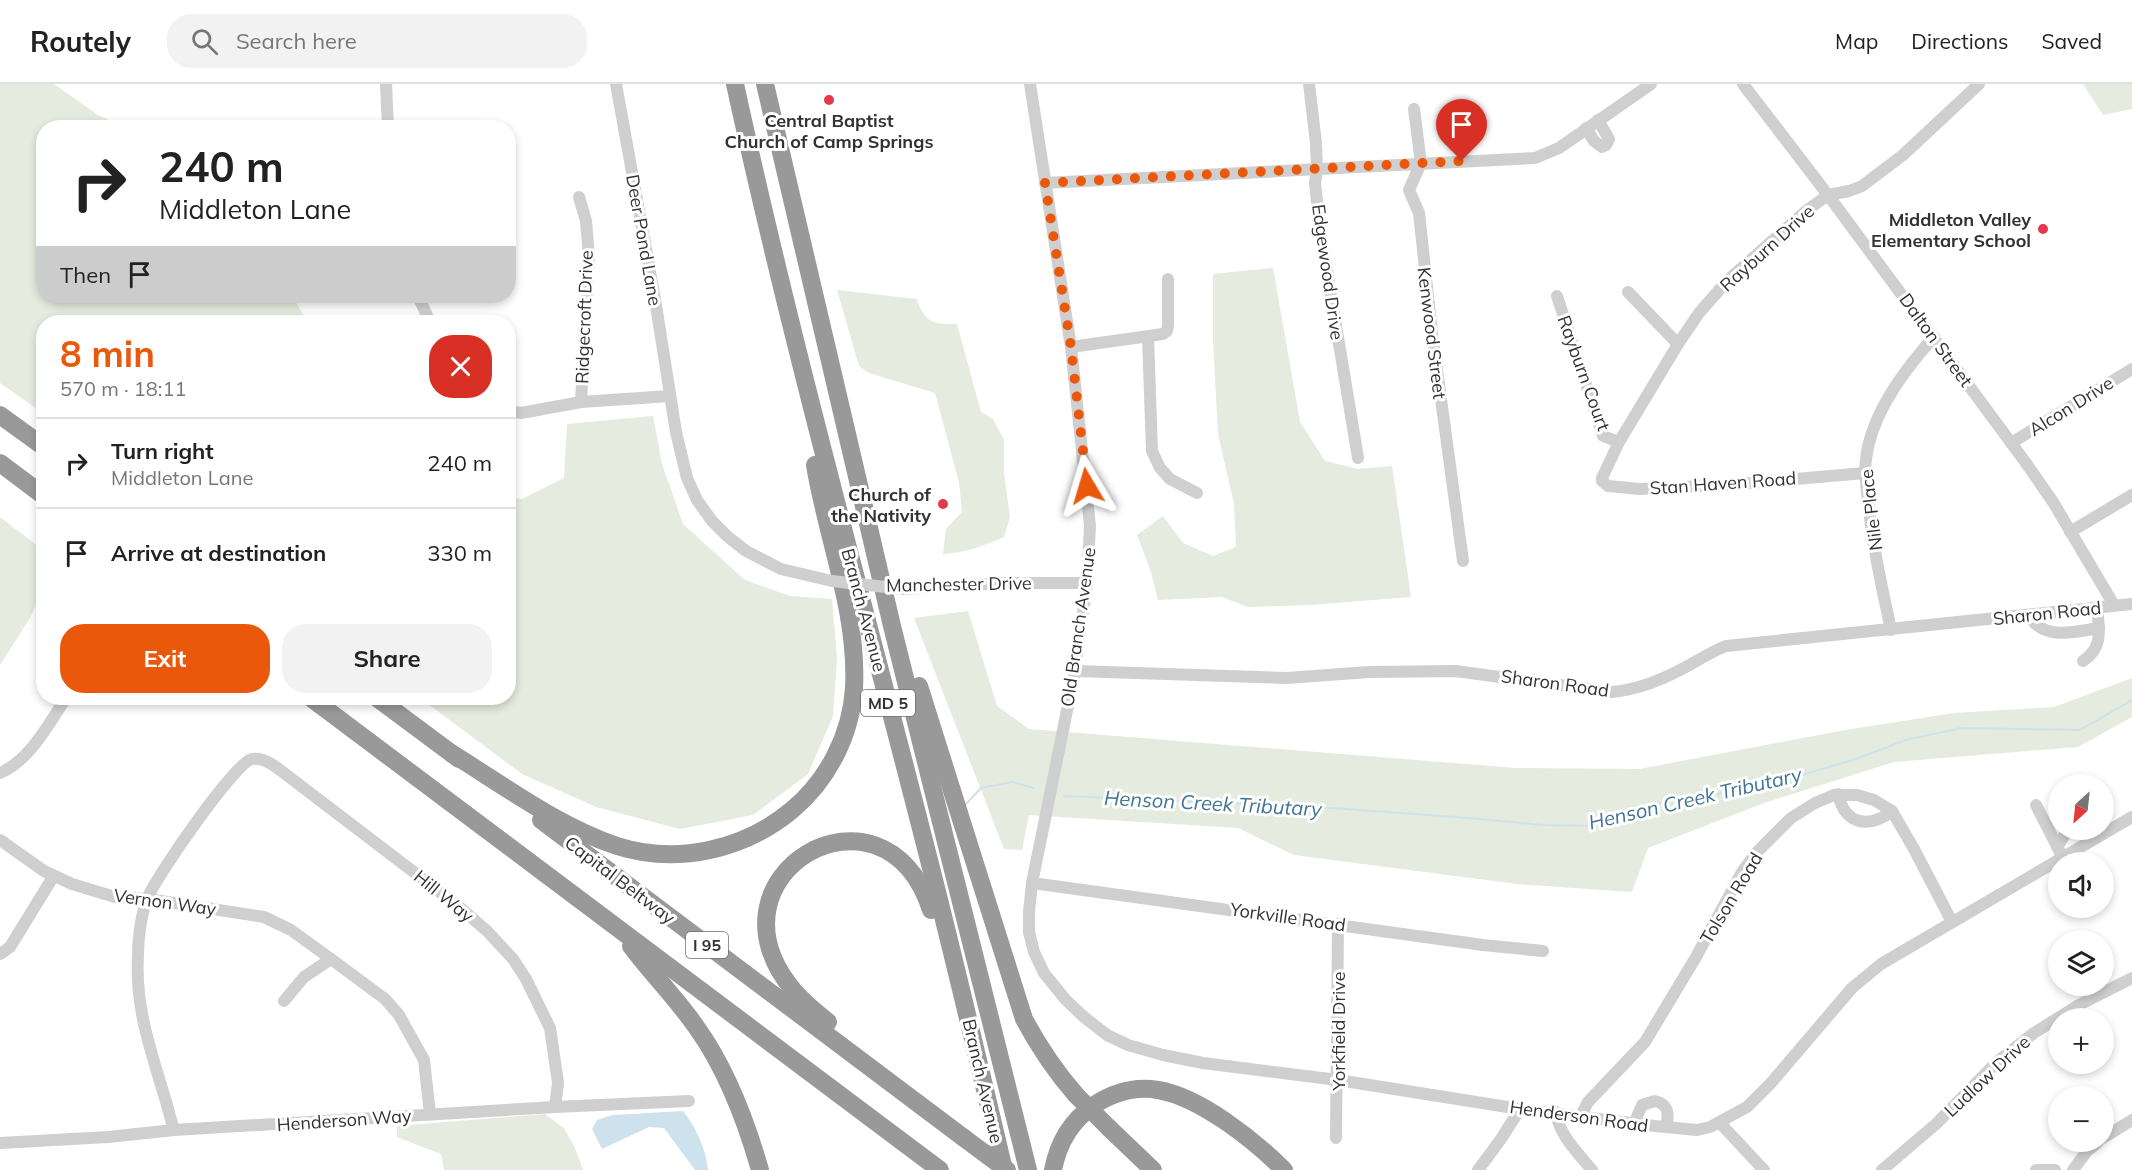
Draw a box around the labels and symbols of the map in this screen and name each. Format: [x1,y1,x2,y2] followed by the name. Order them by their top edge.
[822,93,836,107] marker: Central Baptist Church of Camp Springs
[1436,99,1487,161] pin
[725,109,933,153] place label: Central Baptist Church of Camp Springs
[621,173,667,307] street label: Deer Pond Lane
[1715,200,1819,296] street label: Rayburn Drive
[1307,203,1349,341] street label: Edgewood Drive
[1871,208,2031,252] place label: Middleton Valley Elementary School
[2036,222,2050,236] marker: Middleton Valley Elementary School
[570,250,598,384] street label: Ridgecroft Drive
[1412,266,1452,400] street label: Kenwood Street
[1894,289,1978,391] street label: Dalton Street
[1552,312,1616,434] street label: Rayburn Court
[2025,371,2117,441] street label: Alcon Drive
[1055,454,1119,518] position arrow
[1649,466,1797,500] street label: Stan Haven Road
[1855,468,1887,552] street label: Nile Place
[831,483,931,527] place label: Church of the Nativity
[936,497,950,511] marker: Church of the Nativity
[836,546,892,674] street label: Branch Avenue
[1055,546,1101,708] street label: Old Branch Avenue
[886,571,1032,597] street label: Manchester Drive
[1992,596,2102,630] street label: Sharon Road
[1500,664,1610,702] street label: Sharon Road
[861,690,915,716] road number: MD 5
[1586,761,1805,835] water label: Henson Creek Tributary
[2048,774,2114,840] north arrow
[1104,785,1324,821] water label: Henson Creek Tributary
[560,831,680,929] street label: Capital Beltway
[1695,848,1767,948] street label: Tolson Road
[409,865,479,927] street label: Hill Way
[112,883,218,921] street label: Vernon Way
[1228,897,1347,936] street label: Yorkville Road
[686,932,728,958] road number: I 95
[1327,972,1350,1091] street label: Yorkfield Drive
[958,1017,1008,1145] street label: Branch Avenue
[1939,1030,2035,1122] street label: Ludlow Drive
[1508,1095,1650,1137] street label: Henderson Road
[276,1104,413,1136] street label: Henderson Way

